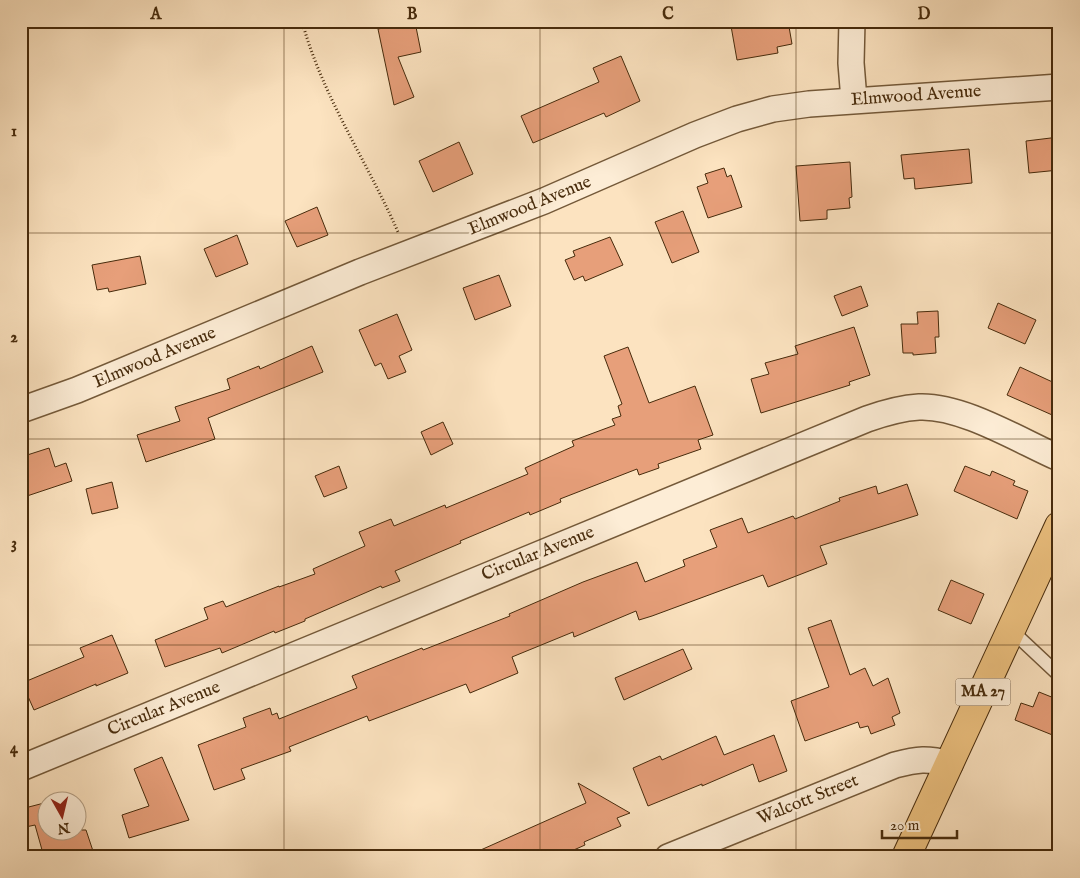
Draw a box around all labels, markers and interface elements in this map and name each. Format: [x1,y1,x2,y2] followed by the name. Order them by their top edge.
[150,5,163,25] text: A
[407,5,418,25] text: B
[662,5,674,25] text: C
[918,5,931,25] text: D
[850,80,982,112] street label: Elmwood Avenue
[11,122,17,142] text: 1
[465,171,595,241] street label: Elmwood Avenue
[90,322,220,394] street label: Elmwood Avenue
[10,328,18,348] text: 2
[478,521,598,587] street label: Circular Avenue
[11,534,17,554] text: 3
[104,676,224,742] street label: Circular Avenue
[956,679,1010,706] road number: MA 27
[10,739,19,759] text: 4
[754,769,862,831] street label: Walcott Street
[38,790,88,840] north arrow
[882,808,958,840] scale bar
[890,816,920,835] text: 20 m
[56,818,72,838] text: N

